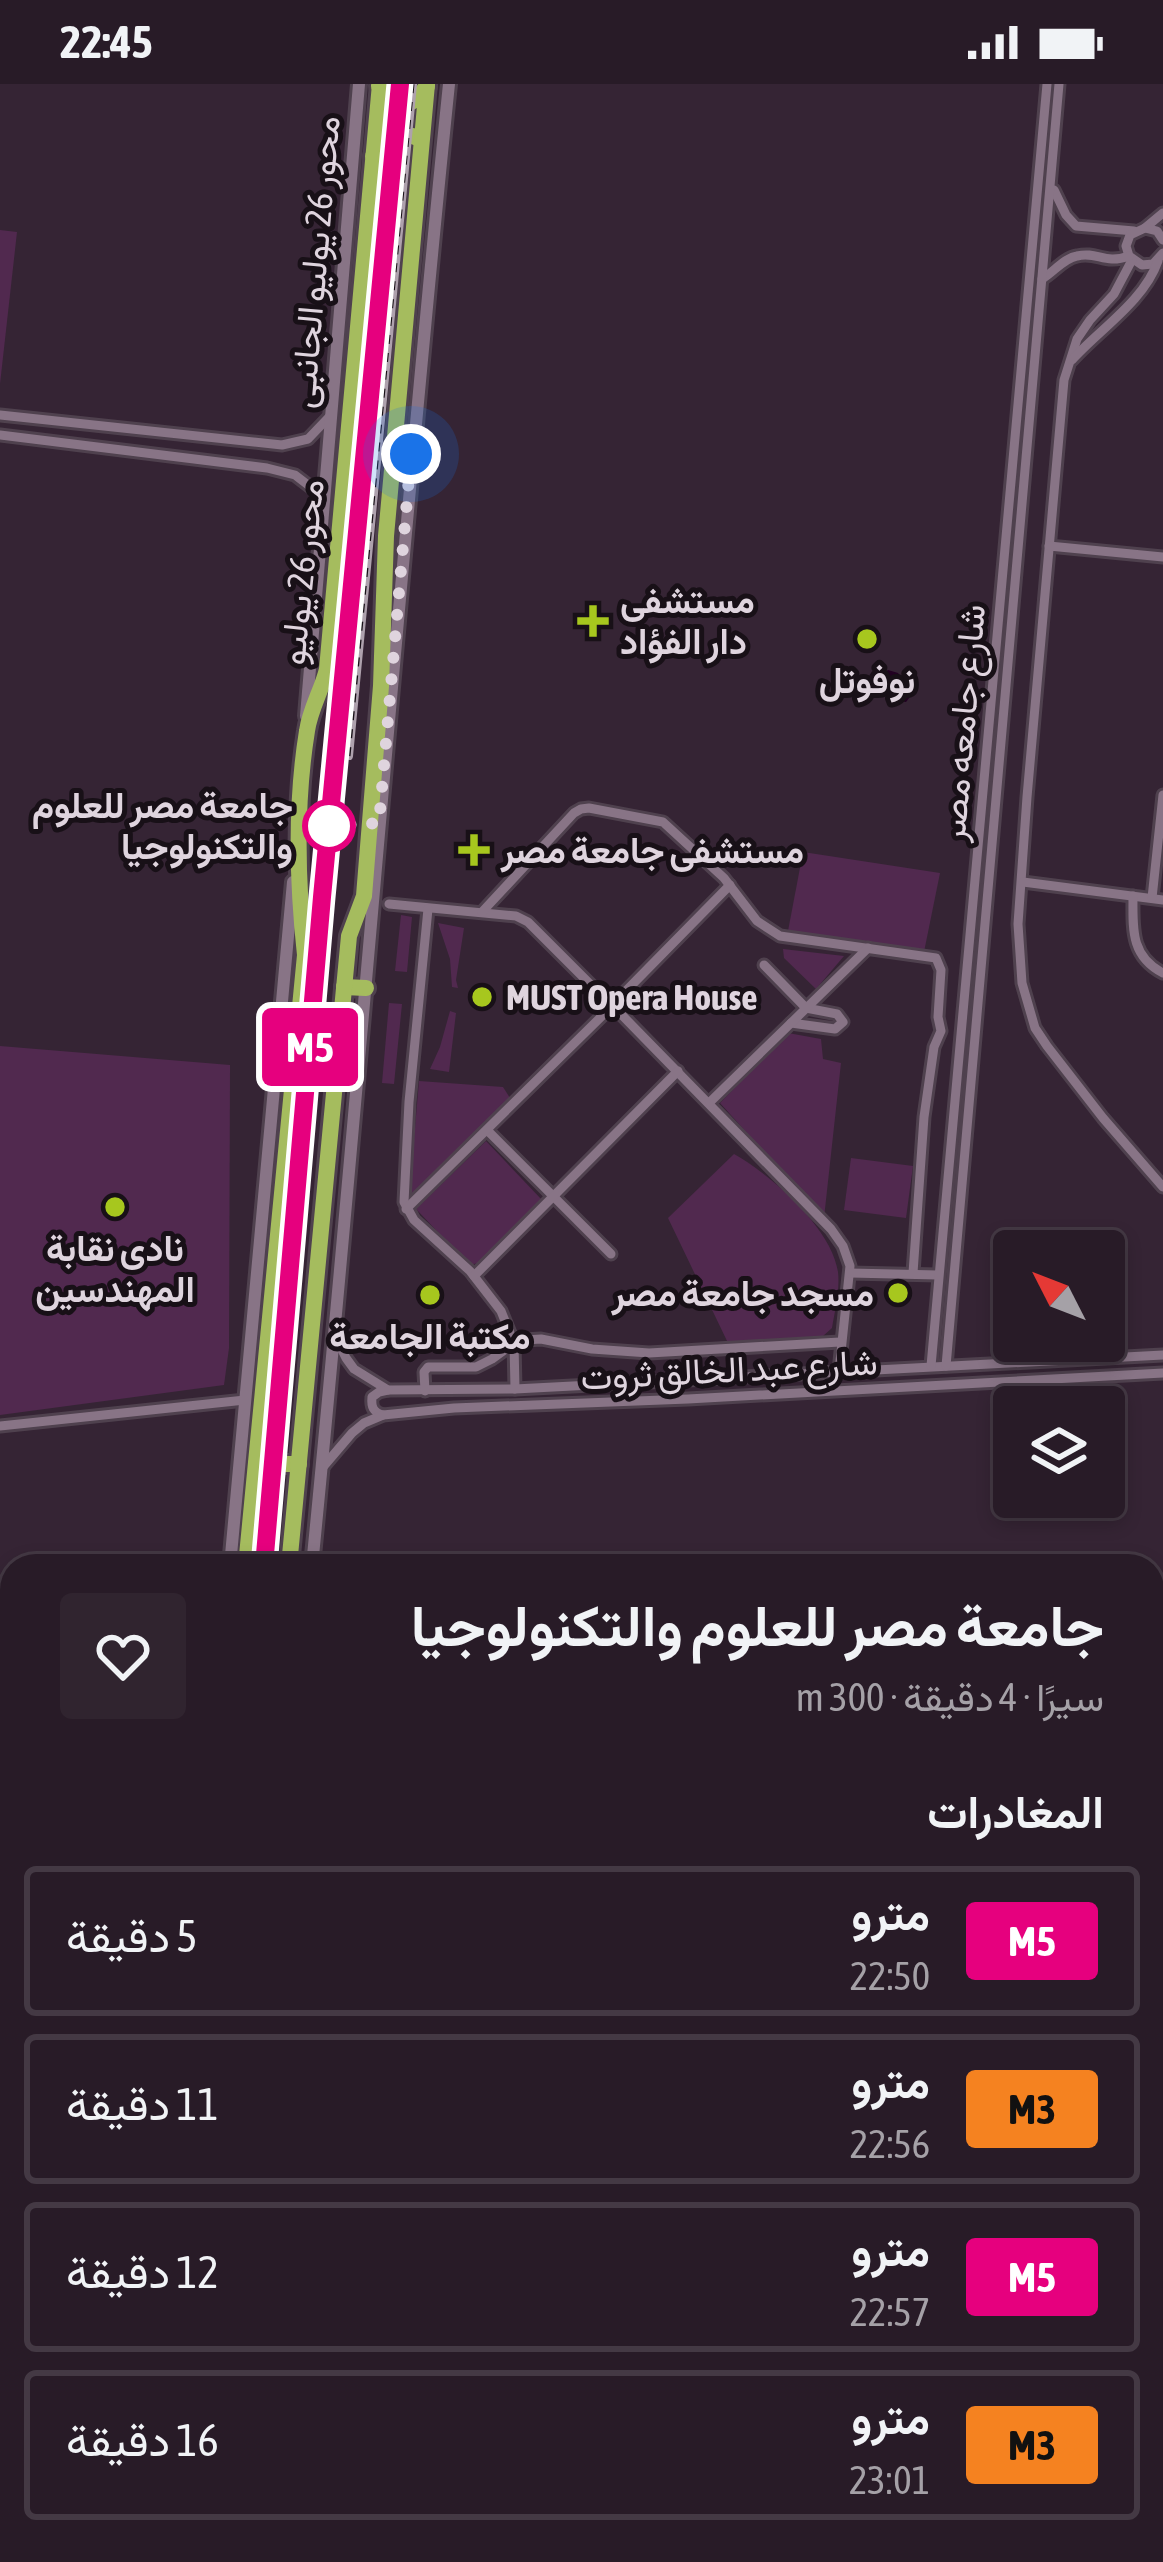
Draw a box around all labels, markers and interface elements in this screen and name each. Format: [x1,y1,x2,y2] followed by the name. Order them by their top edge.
[60,16,153,68] text: 22:45
[280,114,350,410] street label: محور 26 يوليو الجانبى
[381,424,441,484] your location
[270,477,334,667] street label: محور 26 يوليو
[620,579,755,664] place label: مستشفى دار الفؤاد
[931,602,997,845] street label: شارع جامعه مصر
[577,605,609,637] marker: مستشفى دار الفؤاد
[854,626,880,652] marker: نوفوتل
[819,659,915,703] place label: نوفوتل
[32,784,293,869] place label: جامعة مصر للعلوم والتكنولوجيا
[304,801,354,851] marker: جامعة مصر للعلوم والتكنولوجيا
[500,829,804,873] place label: مستشفى جامعة مصر
[458,834,490,866] marker: مستشفى جامعة مصر
[506,976,758,1018] place label: MUST Opera House
[469,984,495,1010] marker: MUST Opera House
[256,1008,364,1086] line badge: M5
[286,1023,334,1071] text: M5
[102,1194,128,1220] marker: نادى نقابة المهندسين
[35,1227,195,1312] place label: نادى نقابة المهندسين
[993,1230,1125,1362] north arrow
[993,1230,1125,1518] map controls
[611,1272,874,1316] place label: مسجد جامعة مصر
[885,1280,911,1306] marker: مسجد جامعة مصر
[417,1282,443,1308] marker: مكتبة الجامعة
[329,1315,531,1358] place label: مكتبة الجامعة
[579,1340,879,1402] street label: شارع عبد الخالق ثروت
[993,1386,1125,1518] button: layers
[60,1593,186,1719] button: heart
[411,1593,1104,1658] text: جامعة مصر للعلوم والتكنولوجيا
[796,1675,1104,1719] text: سيرًا · 4 دقيقة · 300 m
[927,1786,1104,1838] text: المغادرات
[851,1888,930,1940] text: مترو
[66,1910,197,1962] text: 5 دقيقة
[1008,1917,1056,1965] text: M5
[850,1954,930,1998] text: 22:50
[851,2056,930,2108] text: مترو
[66,2078,219,2130] text: 11 دقيقة
[1008,2085,1056,2133] text: M3
[850,2122,930,2166] text: 22:56
[851,2224,930,2276] text: مترو
[66,2246,219,2298] text: 12 دقيقة
[1008,2253,1056,2301] text: M5
[850,2290,930,2334] text: 22:57
[851,2392,930,2444] text: مترو
[66,2414,219,2466] text: 16 دقيقة
[1008,2421,1056,2469] text: M3
[849,2458,930,2502] text: 23:01

